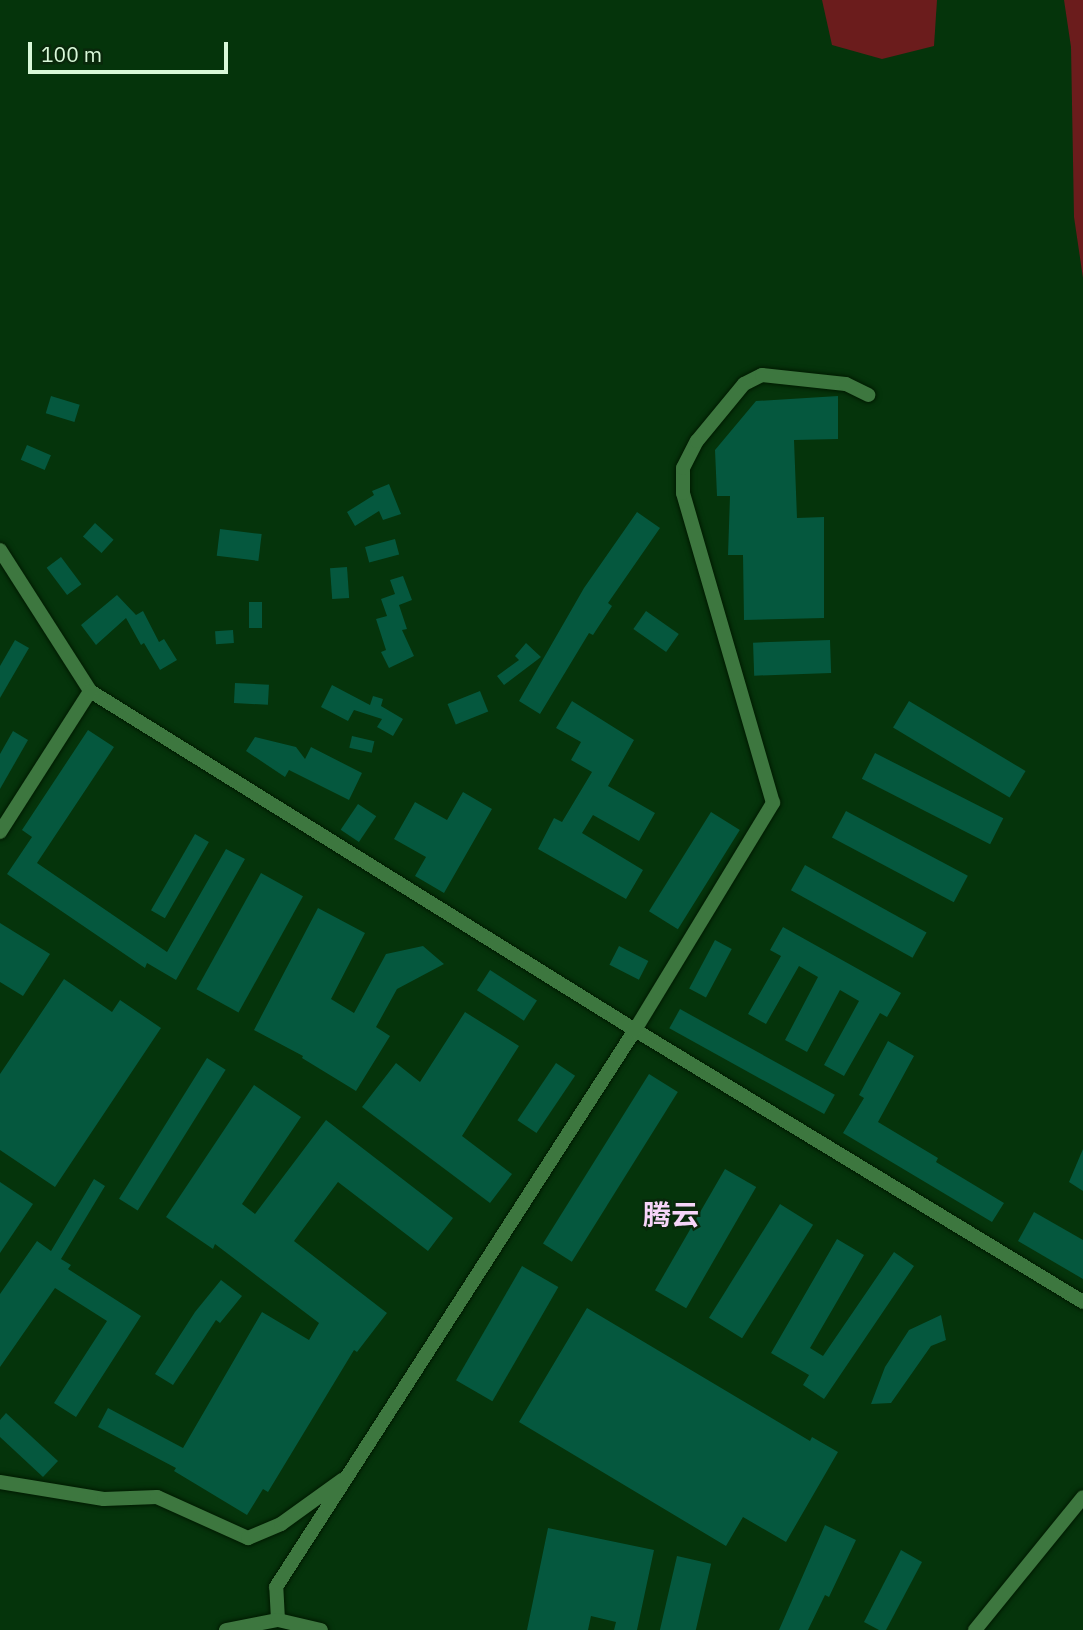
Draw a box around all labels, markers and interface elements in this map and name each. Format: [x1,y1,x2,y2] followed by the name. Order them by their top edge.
[32,28,231,72] scale bar
[41,40,102,68] text: 100 m
[643,1198,699,1232] district label: 腾云

